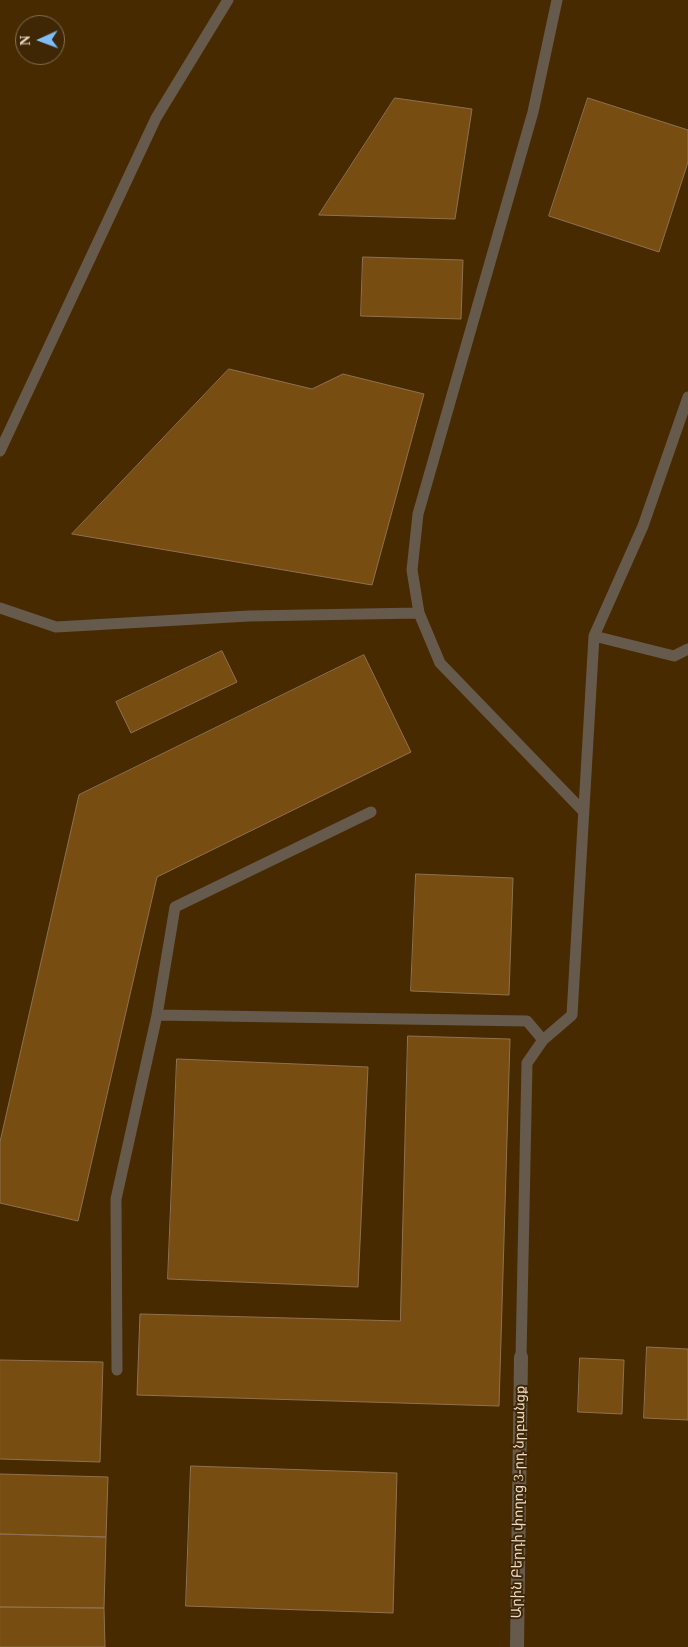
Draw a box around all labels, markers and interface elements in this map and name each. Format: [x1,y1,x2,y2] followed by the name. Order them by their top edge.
[15,15,65,65] north arrow
[18,35,33,46] text: N
[509,1385,529,1619] street label: Արին Բերդի փողոց 3-րդ նրբանցք

